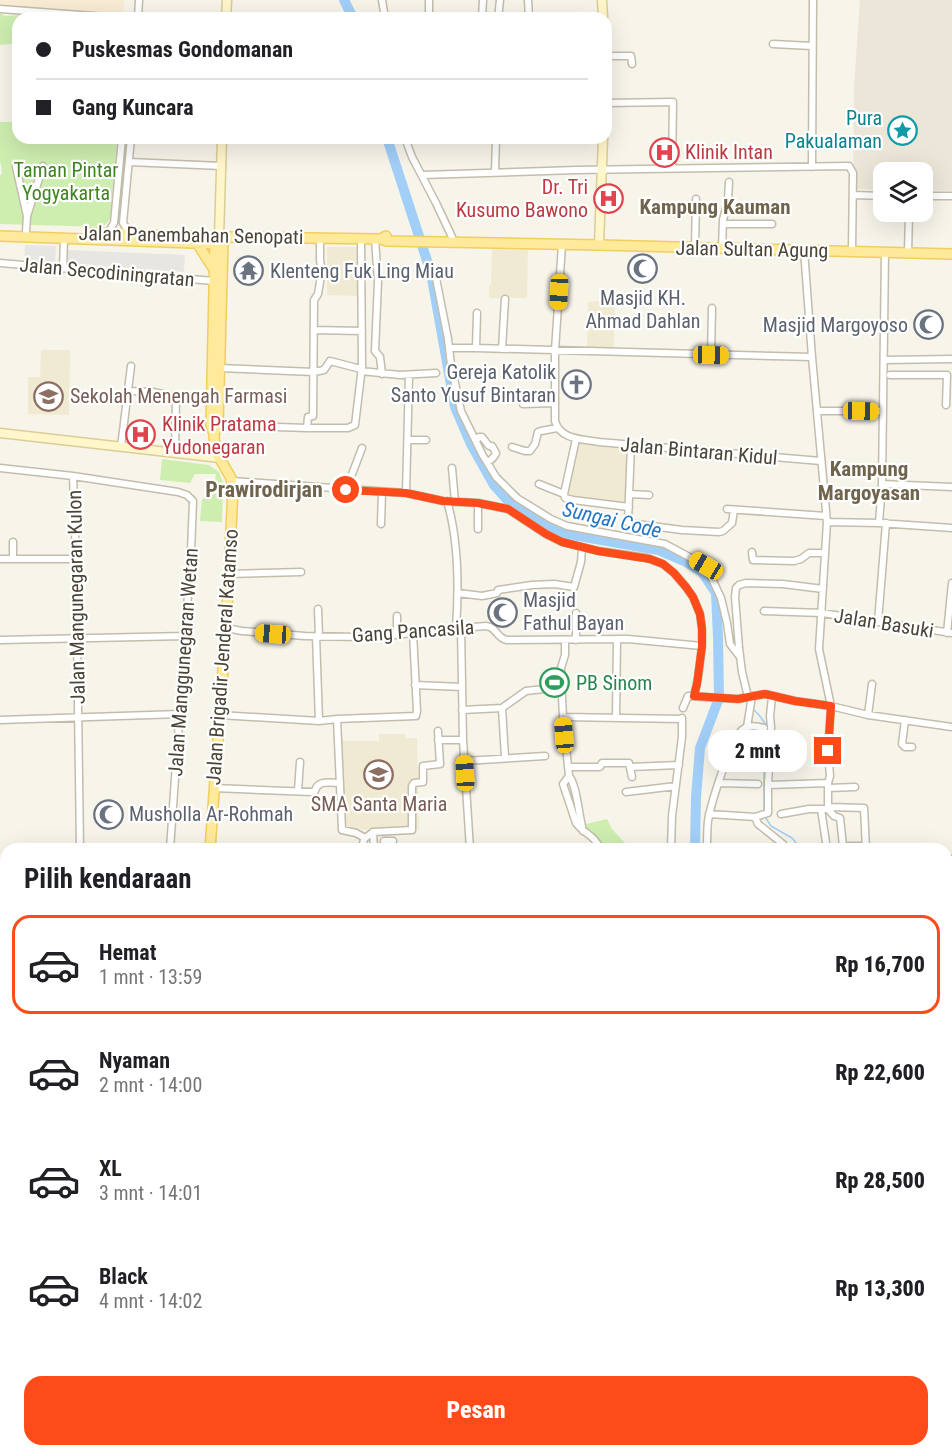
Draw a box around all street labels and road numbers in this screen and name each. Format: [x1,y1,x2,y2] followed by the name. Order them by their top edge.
[78,221,304,249] street label: Jalan Panembahan Senopati
[675,236,829,262] street label: Jalan Sultan Agung
[19,252,195,292] street label: Jalan Secodiningratan
[619,432,779,470] street label: Jalan Bintaran Kidul
[62,490,90,704] street label: Jalan Mangunegaran Kulon
[201,528,243,786] street label: Jalan Brigadir Jenderal Katamso
[163,547,203,777] street label: Jalan Manggunegaran Wetan
[832,603,936,643] street label: Jalan Basuki
[351,615,475,647] street label: Gang Pancasila

